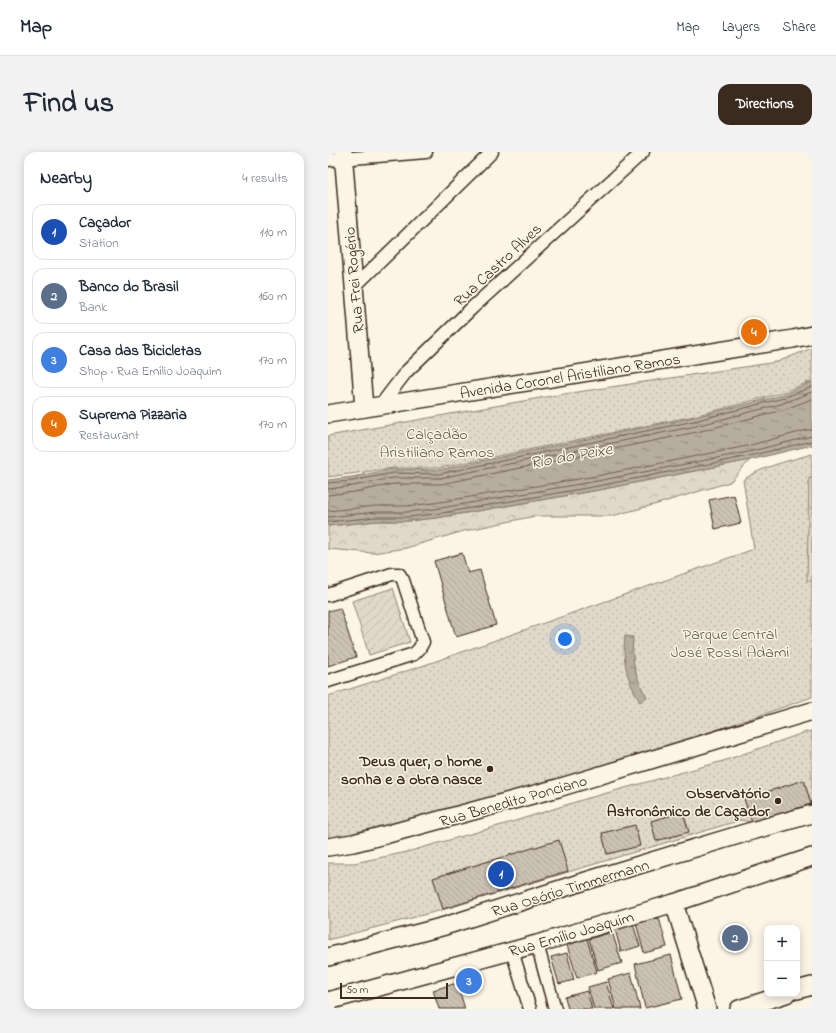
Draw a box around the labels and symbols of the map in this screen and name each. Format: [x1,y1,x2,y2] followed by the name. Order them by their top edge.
[449,218,548,313] street label: Rua Castro Alves
[338,226,372,334] street label: Rua Frei Rogério
[741,317,767,347] pin: 4
[458,348,682,406] street label: Avenida Coronel Aristiliano Ramos
[380,423,494,465] park label: Calçadão Aristiliano Ramos
[528,437,616,476] water label: Rio do Peixe
[671,623,789,665] park label: Parque Central José Rossi Adami
[555,629,575,649] your location
[341,750,483,792] place label: Deus quer, o home sonha e a obra nasce
[485,764,495,774] marker: Deus quer, o home sonha e a obra nasce
[437,769,590,834] street label: Rua Benedito Ponciano
[607,782,771,824] place label: Observatório Astronômico de Caçador
[773,796,783,806] marker: Observatório Astronômico de Caçador
[489,853,652,924] street label: Rua Osório Timmermann
[488,859,514,889] pin: 1
[506,906,637,964] street label: Rua Emílio Joaquim
[722,923,748,953] pin: 2
[456,966,482,996] pin: 3
[340,981,448,1000] scale bar

